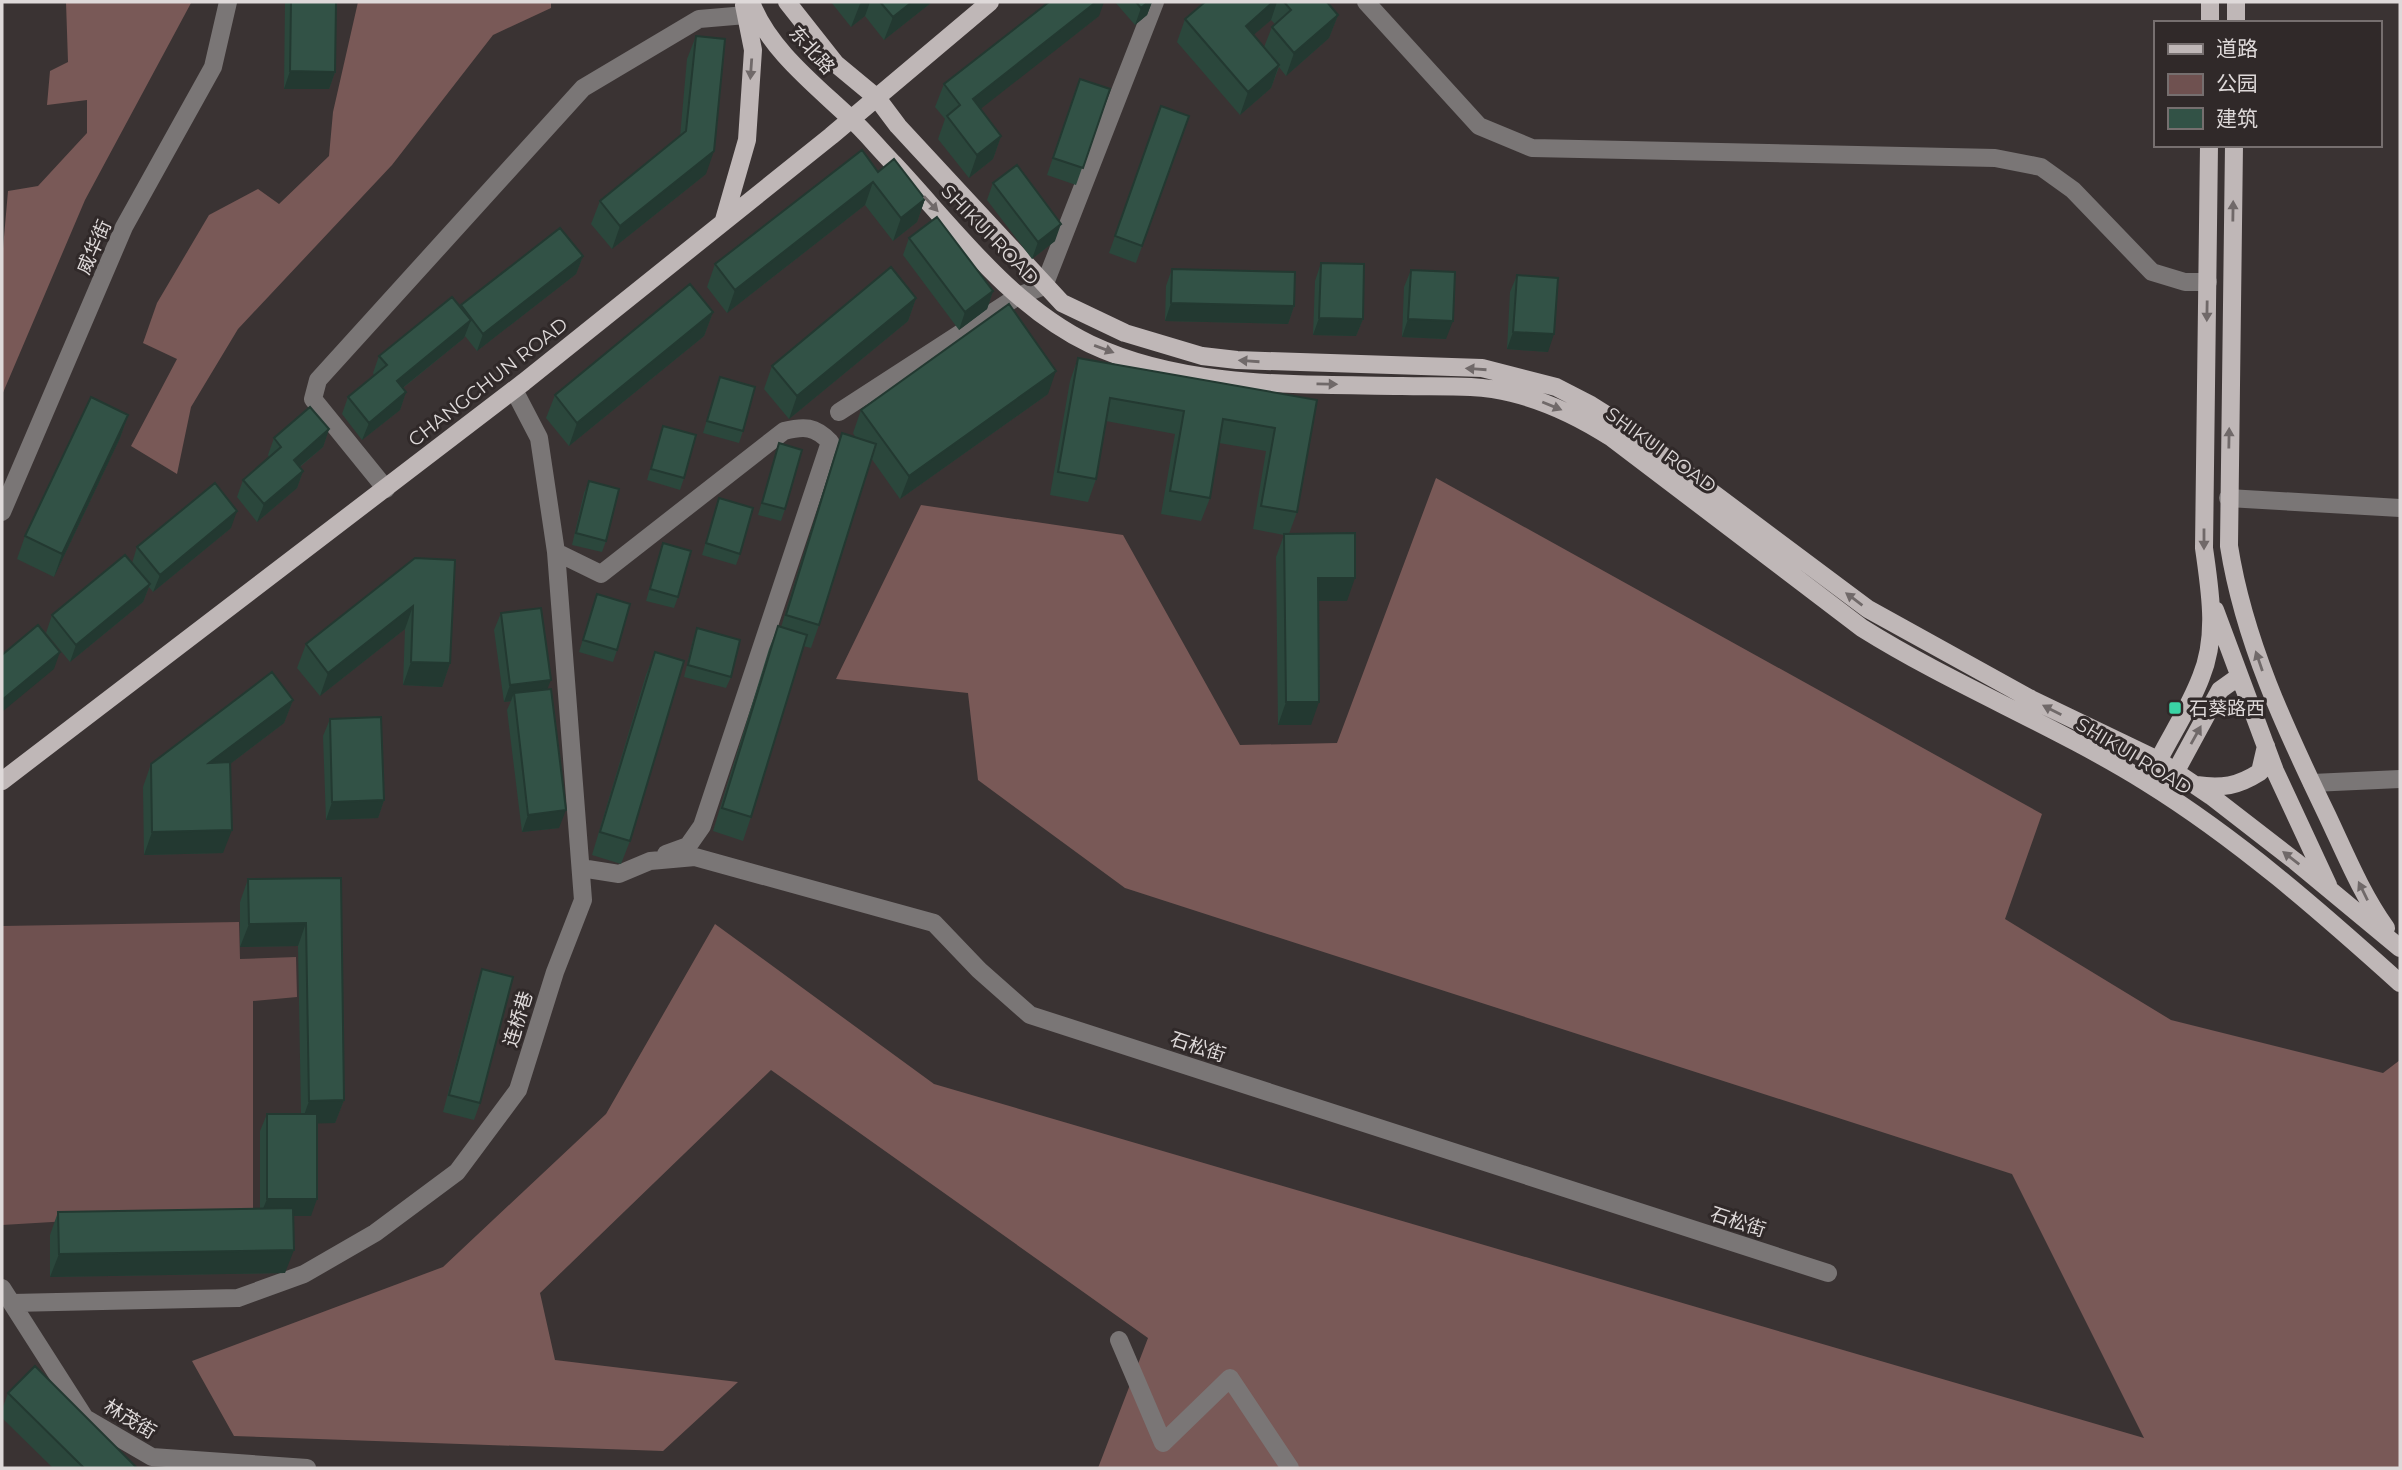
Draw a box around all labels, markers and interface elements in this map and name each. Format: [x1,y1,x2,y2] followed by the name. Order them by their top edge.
[784,21,840,79] street label: 东北路
[2154,21,2381,147] legend
[2216,36,2258,61] text: 道路
[746,58,757,80] one-way arrow
[2216,71,2258,96] text: 公园
[2216,106,2258,131] text: 建筑
[936,180,1044,290] street label: SHIKUI ROAD
[923,195,939,213] one-way arrow
[2227,199,2239,221] one-way arrow
[72,216,116,278] street label: 威华街
[2202,301,2213,323] one-way arrow
[404,313,572,451] street label: CHANGCHUN ROAD
[1093,343,1114,354] one-way arrow
[1238,355,1260,366] one-way arrow
[1465,363,1487,374] one-way arrow
[1316,379,1338,390] one-way arrow
[1542,400,1563,411] one-way arrow
[1601,402,1721,498] street label: SHIKUI ROAD
[2223,427,2235,449] one-way arrow
[2198,528,2210,550] one-way arrow
[1845,592,1863,606] one-way arrow
[2253,651,2264,672] one-way arrow
[2189,697,2265,720] place label: 石葵路西
[2167,700,2183,716] marker: 石葵路西
[2042,704,2062,715] one-way arrow
[2072,712,2196,800] street label: SHIKUI ROAD
[2190,725,2202,744] one-way arrow
[2282,852,2300,866] one-way arrow
[2357,881,2369,901] one-way arrow
[499,988,537,1050] street label: 连桥巷
[1167,1027,1229,1067] street label: 石松街
[1707,1202,1769,1242] street label: 石松街
[100,1394,160,1444] street label: 林茂街

